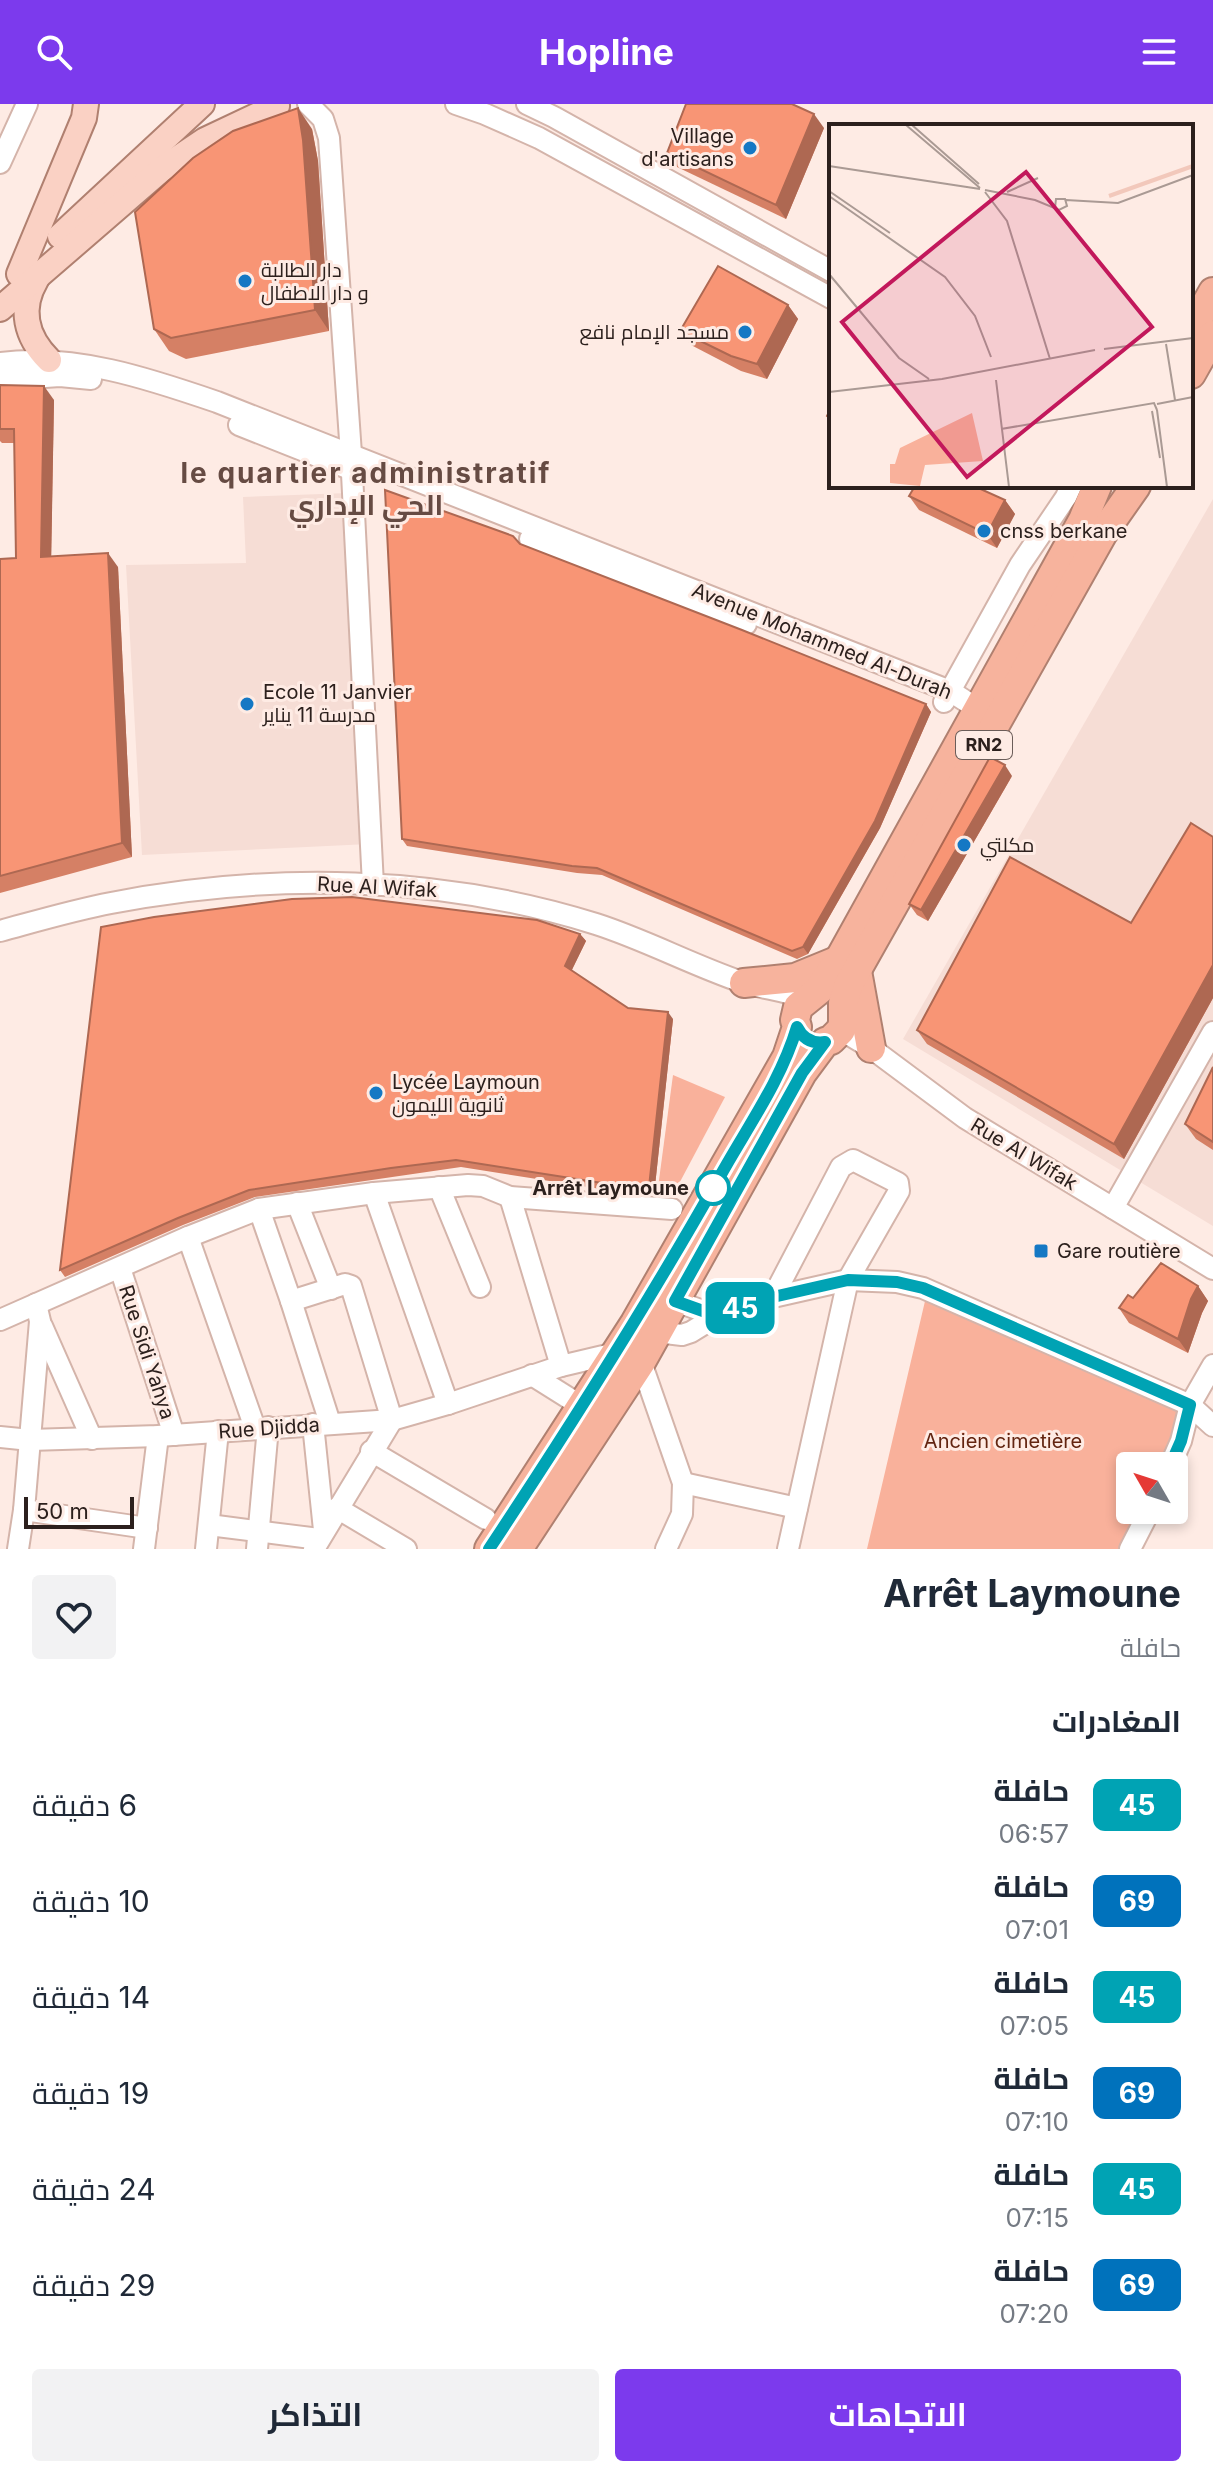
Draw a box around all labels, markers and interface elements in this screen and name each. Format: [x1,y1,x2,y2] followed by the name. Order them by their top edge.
[32,30,76,74] icon: search
[539,30,674,74] text: Hopline
[1137,30,1181,74] icon: menu
[641,124,734,171] place label: Village d'artisans
[829,124,1193,488] inset map
[741,139,759,157] marker: Village d'artisans
[261,258,369,306] place label: دار الطالبة و دار الاطفال
[236,272,254,290] marker: دار الطالبة و دار الاطفال
[579,320,729,346] place label: مسجد الإمام نافع
[736,323,754,341] marker: مسجد الإمام نافع
[180,456,552,528] district label: le quartier administratif الحي الإداري
[1000,519,1127,543] place label: cnss berkane
[975,522,993,540] marker: cnss berkane
[689,578,955,704] street label: Avenue Mohammed Al-Durah
[262,680,412,727] place label: Ecole 11 Janvier مدرسة 11 يناير
[238,695,256,713] marker: Ecole 11 Janvier مدرسة 11 يناير
[956,731,1012,759] road number: RN2
[980,833,1034,861] place label: مكلتي
[955,836,973,854] marker: مكلتي
[316,872,438,902] street label: Rue Al Wifak
[392,1070,540,1118] place label: Lycée Laymoun ثانوية الليمون
[367,1084,385,1102] marker: Lycée Laymoun ثانوية الليمون
[966,1113,1082,1195] street label: Rue Al Wifak
[696,1171,730,1205] marker: Arrêt Laymoune
[532,1176,689,1200] place label: Arrêt Laymoune
[1057,1239,1181,1263] place label: Gare routière
[1032,1242,1050,1260] marker: Gare routière
[114,1282,180,1422] street label: Rue Sidi Yahya
[704,1282,776,1334] line badge: 45
[722,1291,758,1325] text: 45
[217,1412,321,1444] street label: Rue Djidda
[924,1429,1082,1453] park label: Ancien cimetière
[1116,1452,1188,1524] north arrow
[1116,1452,1188,1524] map controls
[24,1493,134,1529] scale bar
[36,1498,89,1524] text: 50 m
[883,1570,1181,1616] text: Arrêt Laymoune
[32,1575,116,1659] button: heart
[1120,1632,1181,1663] text: حافلة
[1052,1703,1181,1739] text: المغادرات
[994,1772,1069,1808] text: حافلة
[32,1787,137,1823] text: 6 دقيقة
[1119,1788,1155,1822] text: 45
[998,1818,1069,1849] text: 06:57
[994,1868,1069,1904] text: حافلة
[32,1883,150,1919] text: 10 دقيقة
[1119,1884,1155,1918] text: 69
[1005,1914,1069,1945] text: 07:01
[994,1964,1069,2000] text: حافلة
[32,1979,150,2015] text: 14 دقيقة
[1119,1980,1155,2014] text: 45
[1000,2010,1069,2041] text: 07:05
[994,2060,1069,2096] text: حافلة
[32,2075,149,2111] text: 19 دقيقة
[1119,2076,1155,2110] text: 69
[1005,2106,1069,2137] text: 07:10
[994,2156,1069,2192] text: حافلة
[32,2171,156,2207] text: 24 دقيقة
[1119,2172,1155,2206] text: 45
[1005,2202,1069,2233] text: 07:15
[994,2252,1069,2288] text: حافلة
[32,2267,155,2303] text: 29 دقيقة
[1119,2268,1155,2302] text: 69
[1000,2298,1069,2329] text: 07:20
[32,2369,599,2461] button: التذاكر
[615,2369,1181,2461] button: الاتجاهات

